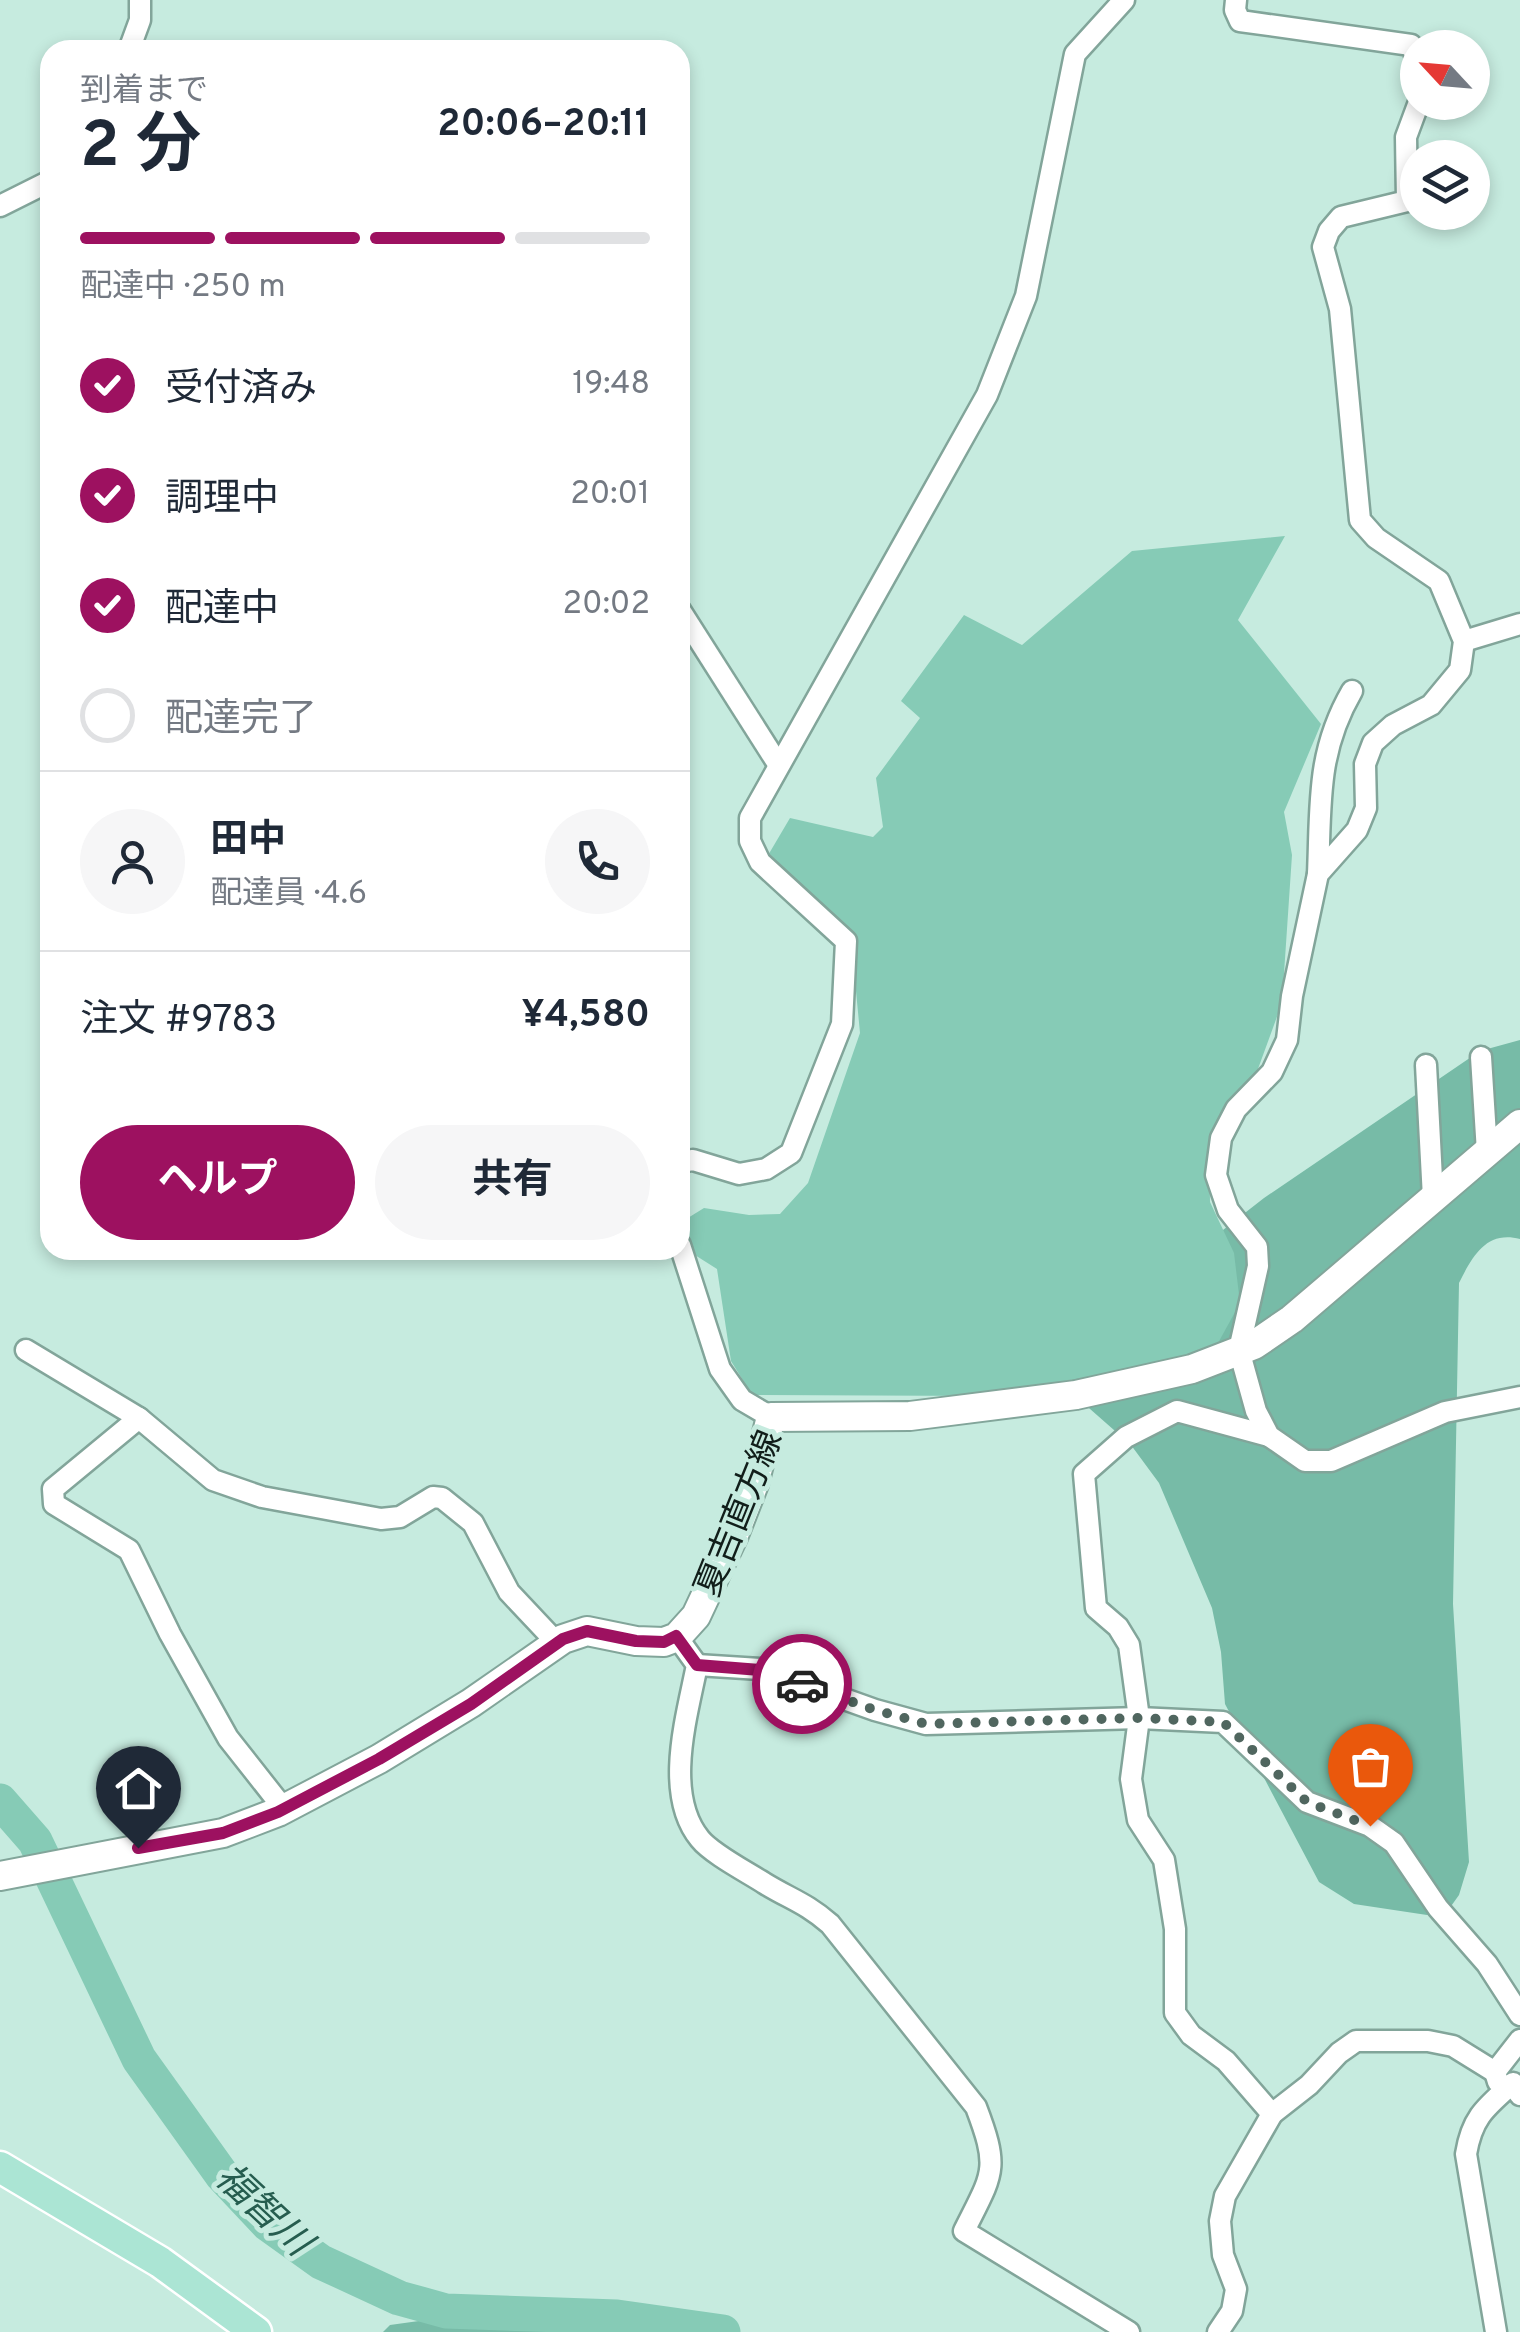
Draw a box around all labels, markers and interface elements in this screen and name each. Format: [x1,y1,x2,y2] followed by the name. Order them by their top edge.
[1400,30,1490,120] north arrow
[1400,30,1490,230] map controls
[80,72,208,112] text: 到着まで
[437,101,650,150] text: 20:06–20:11
[80,108,201,190] text: 2 分
[1400,140,1490,230] button: layers
[80,268,286,308] text: 配達中 · 250 m
[80,358,135,413] icon: check
[572,365,650,405] text: 19:48
[165,366,317,415] text: 受付済み
[80,468,135,523] icon: check
[570,475,650,515] text: 20:01
[165,476,279,525] text: 調理中
[80,578,135,633] icon: check
[563,585,650,625] text: 20:02
[165,586,279,635] text: 配達中
[165,696,317,745] text: 配達完了
[80,809,185,914] button: person
[545,809,650,914] button: phone
[210,817,286,866] text: 田中
[210,875,367,915] text: 配達員 · 4.6
[522,992,650,1041] text: ¥4,580
[80,997,277,1046] text: 注文 #9783
[80,1125,355,1240] button: ヘルプ
[375,1125,650,1240] button: 共有
[688,1425,794,1604] street label: 夏吉直方線
[752,1634,852,1734] courier
[775,1657,830,1712] icon: car
[1328,1724,1413,1827] pin
[1343,1739,1398,1794] icon: bag
[96,1746,181,1849] pin
[111,1761,166,1816] icon: home
[203,2155,323,2271] water label: 福智川

